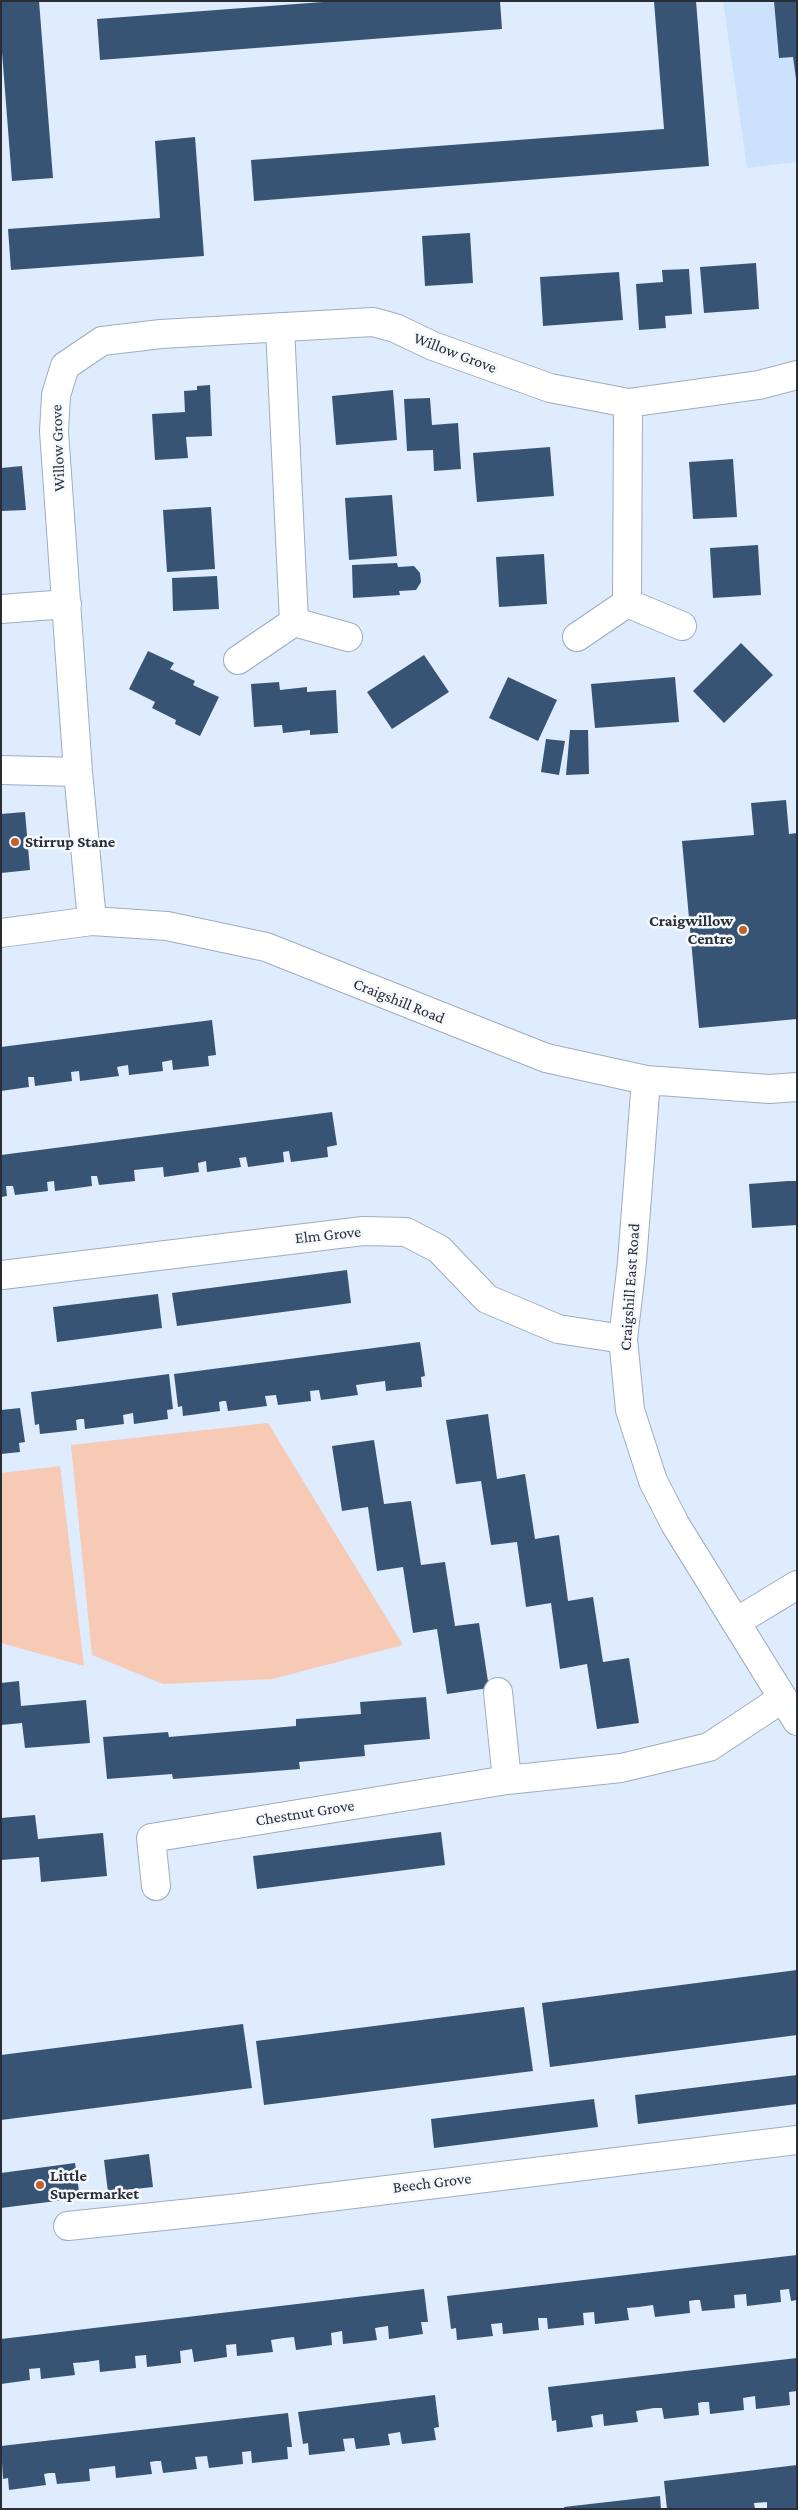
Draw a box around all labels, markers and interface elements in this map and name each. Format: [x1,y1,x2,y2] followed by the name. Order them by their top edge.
[411,328,499,378] street label: Willow Grove
[47,404,69,492] street label: Willow Grove
[25,832,115,852] place label: Stirrup Stane
[9,836,21,848] marker: Stirrup Stane
[649,911,733,949] place label: Craigwillow Centre
[737,924,749,936] marker: Craigwillow Centre
[350,974,448,1028] street label: Craigshill Road
[294,1222,362,1248] street label: Elm Grove
[616,1223,644,1351] street label: Craigshill East Road
[254,1796,356,1830] street label: Chestnut Grove
[50,2166,139,2204] place label: Little Supermarket
[392,2169,472,2197] street label: Beech Grove
[34,2179,46,2191] marker: Little Supermarket

